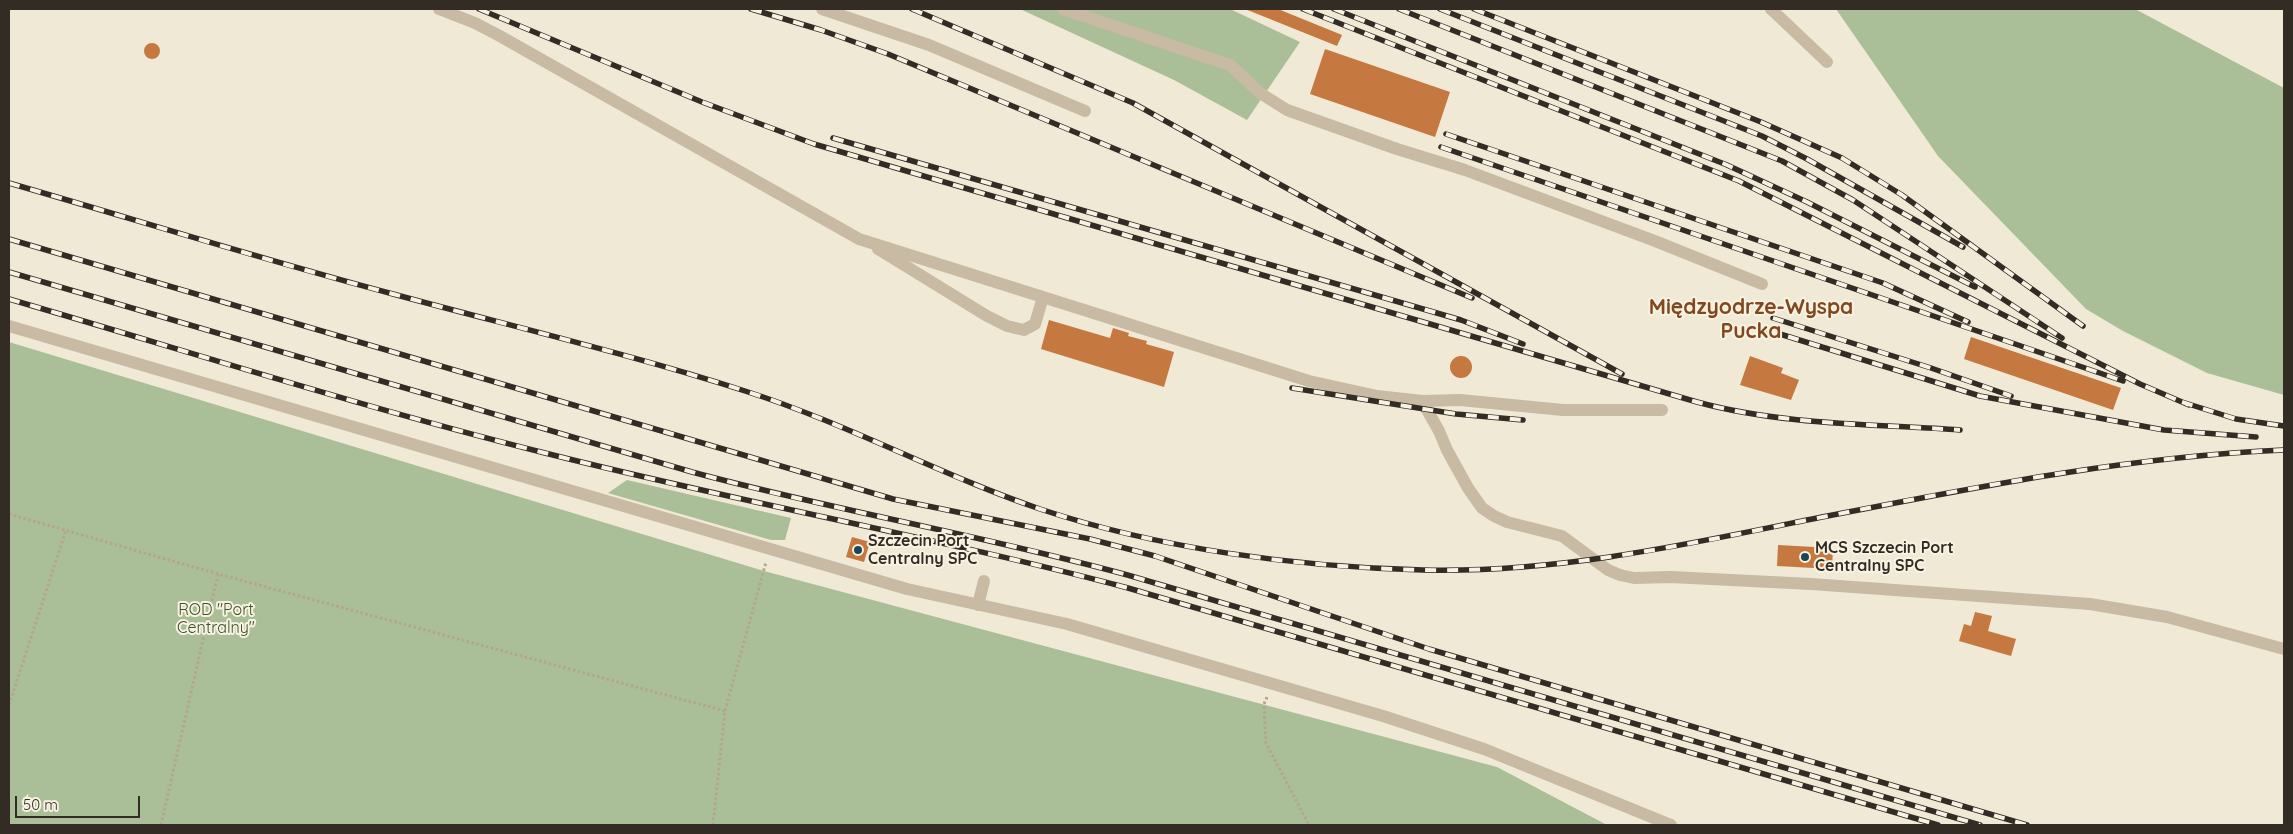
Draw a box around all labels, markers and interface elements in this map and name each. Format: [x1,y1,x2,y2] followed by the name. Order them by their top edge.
[1649,295,1853,345] district label: Międzyodrze-Wyspa Pucka
[868,531,977,569] place label: Szczecin Port Centralny SPC
[1815,538,1954,576] place label: MCS Szczecin Port Centralny SPC
[852,544,864,556] marker: Szczecin Port Centralny SPC
[1799,551,1811,563] marker: MCS Szczecin Port Centralny SPC
[177,600,255,638] park label: ROD "Port Centralny"
[18,786,142,818] scale bar
[23,795,58,814] text: 50 m

